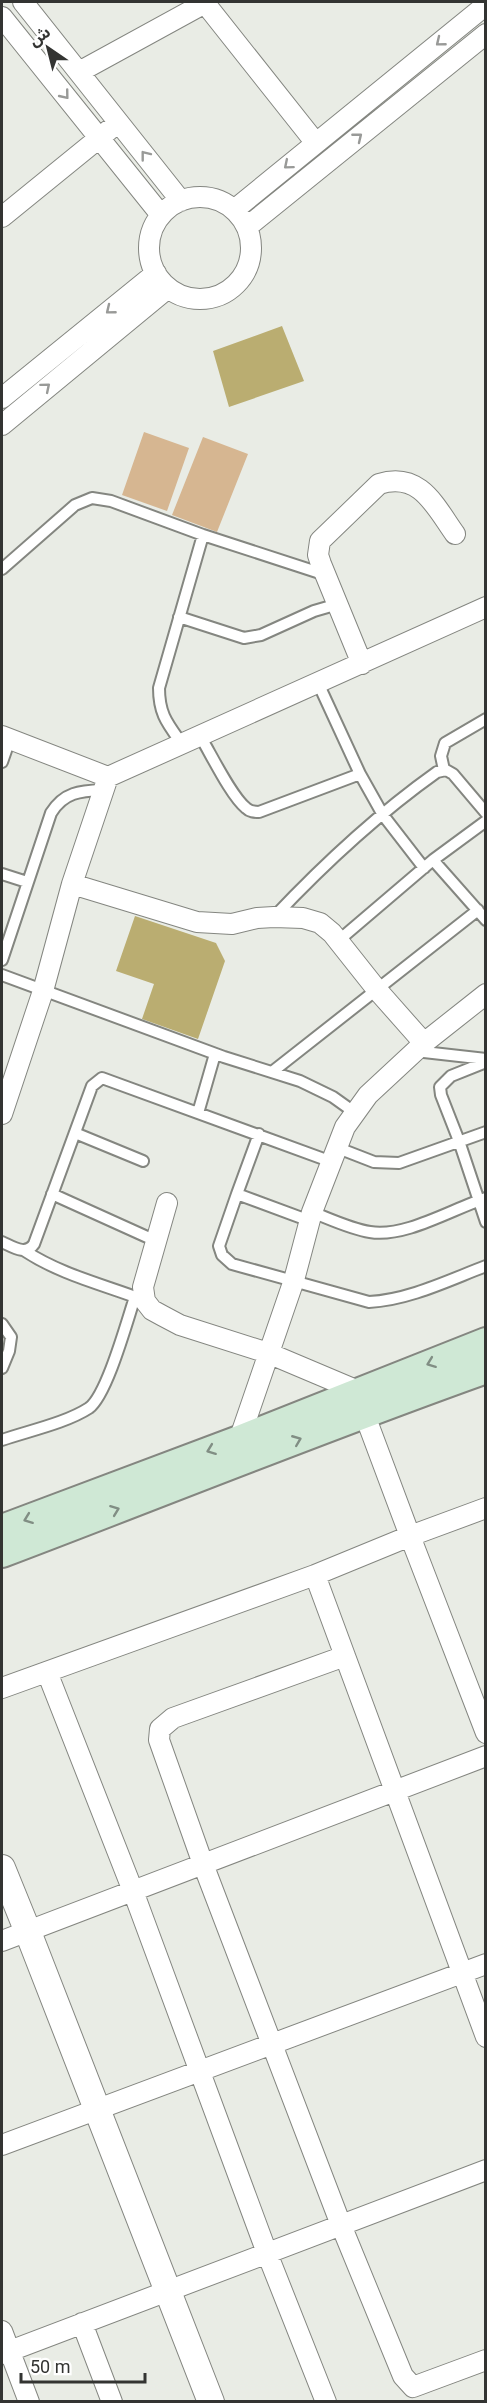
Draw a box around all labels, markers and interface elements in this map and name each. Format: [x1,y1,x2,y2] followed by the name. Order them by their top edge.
[18,18,78,78] north arrow
[25,22,54,50] text: ش
[436,35,447,46] one-way arrow
[57,88,68,99] one-way arrow
[351,134,362,145] one-way arrow
[142,151,153,162] one-way arrow
[284,157,295,168] one-way arrow
[106,302,117,313] one-way arrow
[39,384,50,395] one-way arrow
[426,1356,437,1368] one-way arrow
[291,1435,302,1447] one-way arrow
[206,1443,217,1456] one-way arrow
[109,1505,120,1517] one-way arrow
[23,1512,34,1525] one-way arrow
[21,2346,146,2384] scale bar
[30,2356,70,2377] text: 50 m

